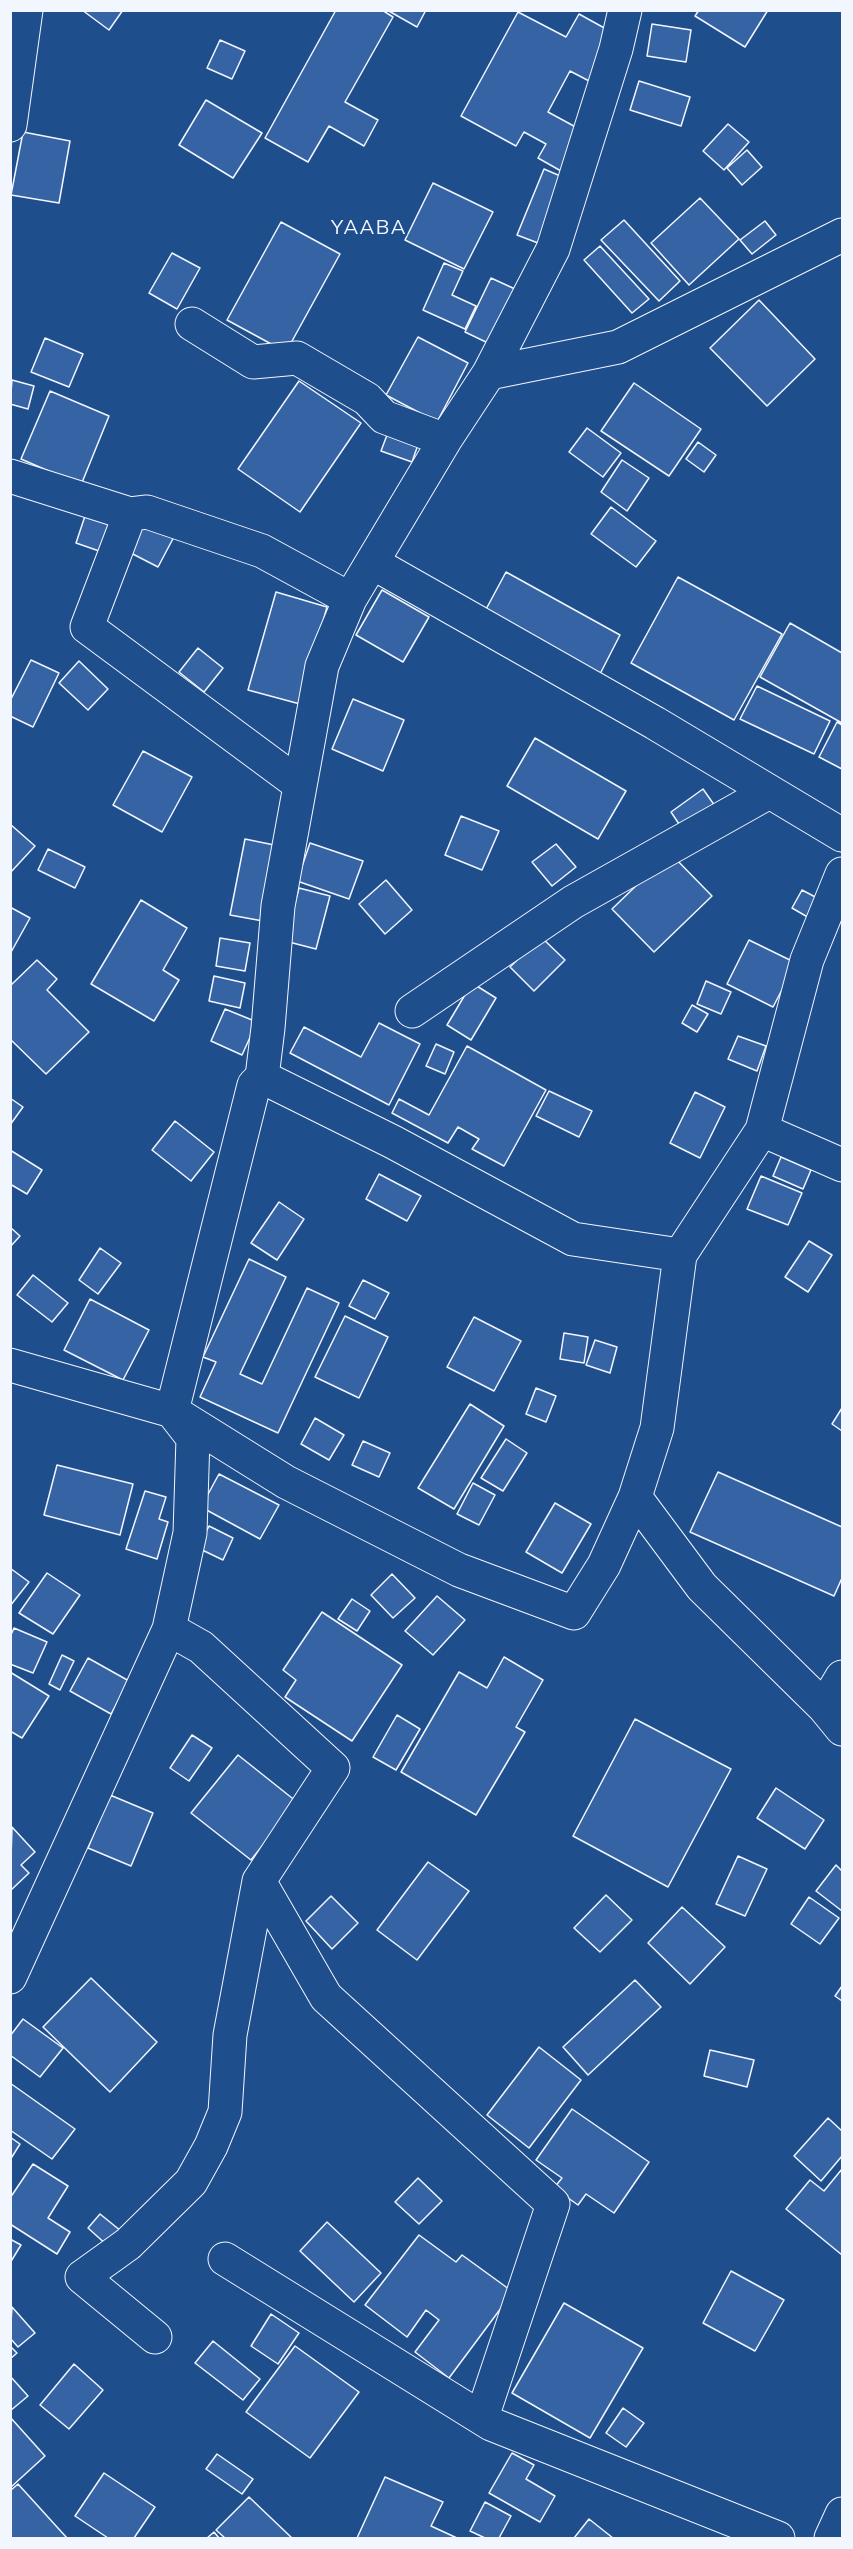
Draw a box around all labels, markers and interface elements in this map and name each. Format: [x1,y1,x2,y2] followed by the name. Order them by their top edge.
[331,216,407,240] district label: YAABA

